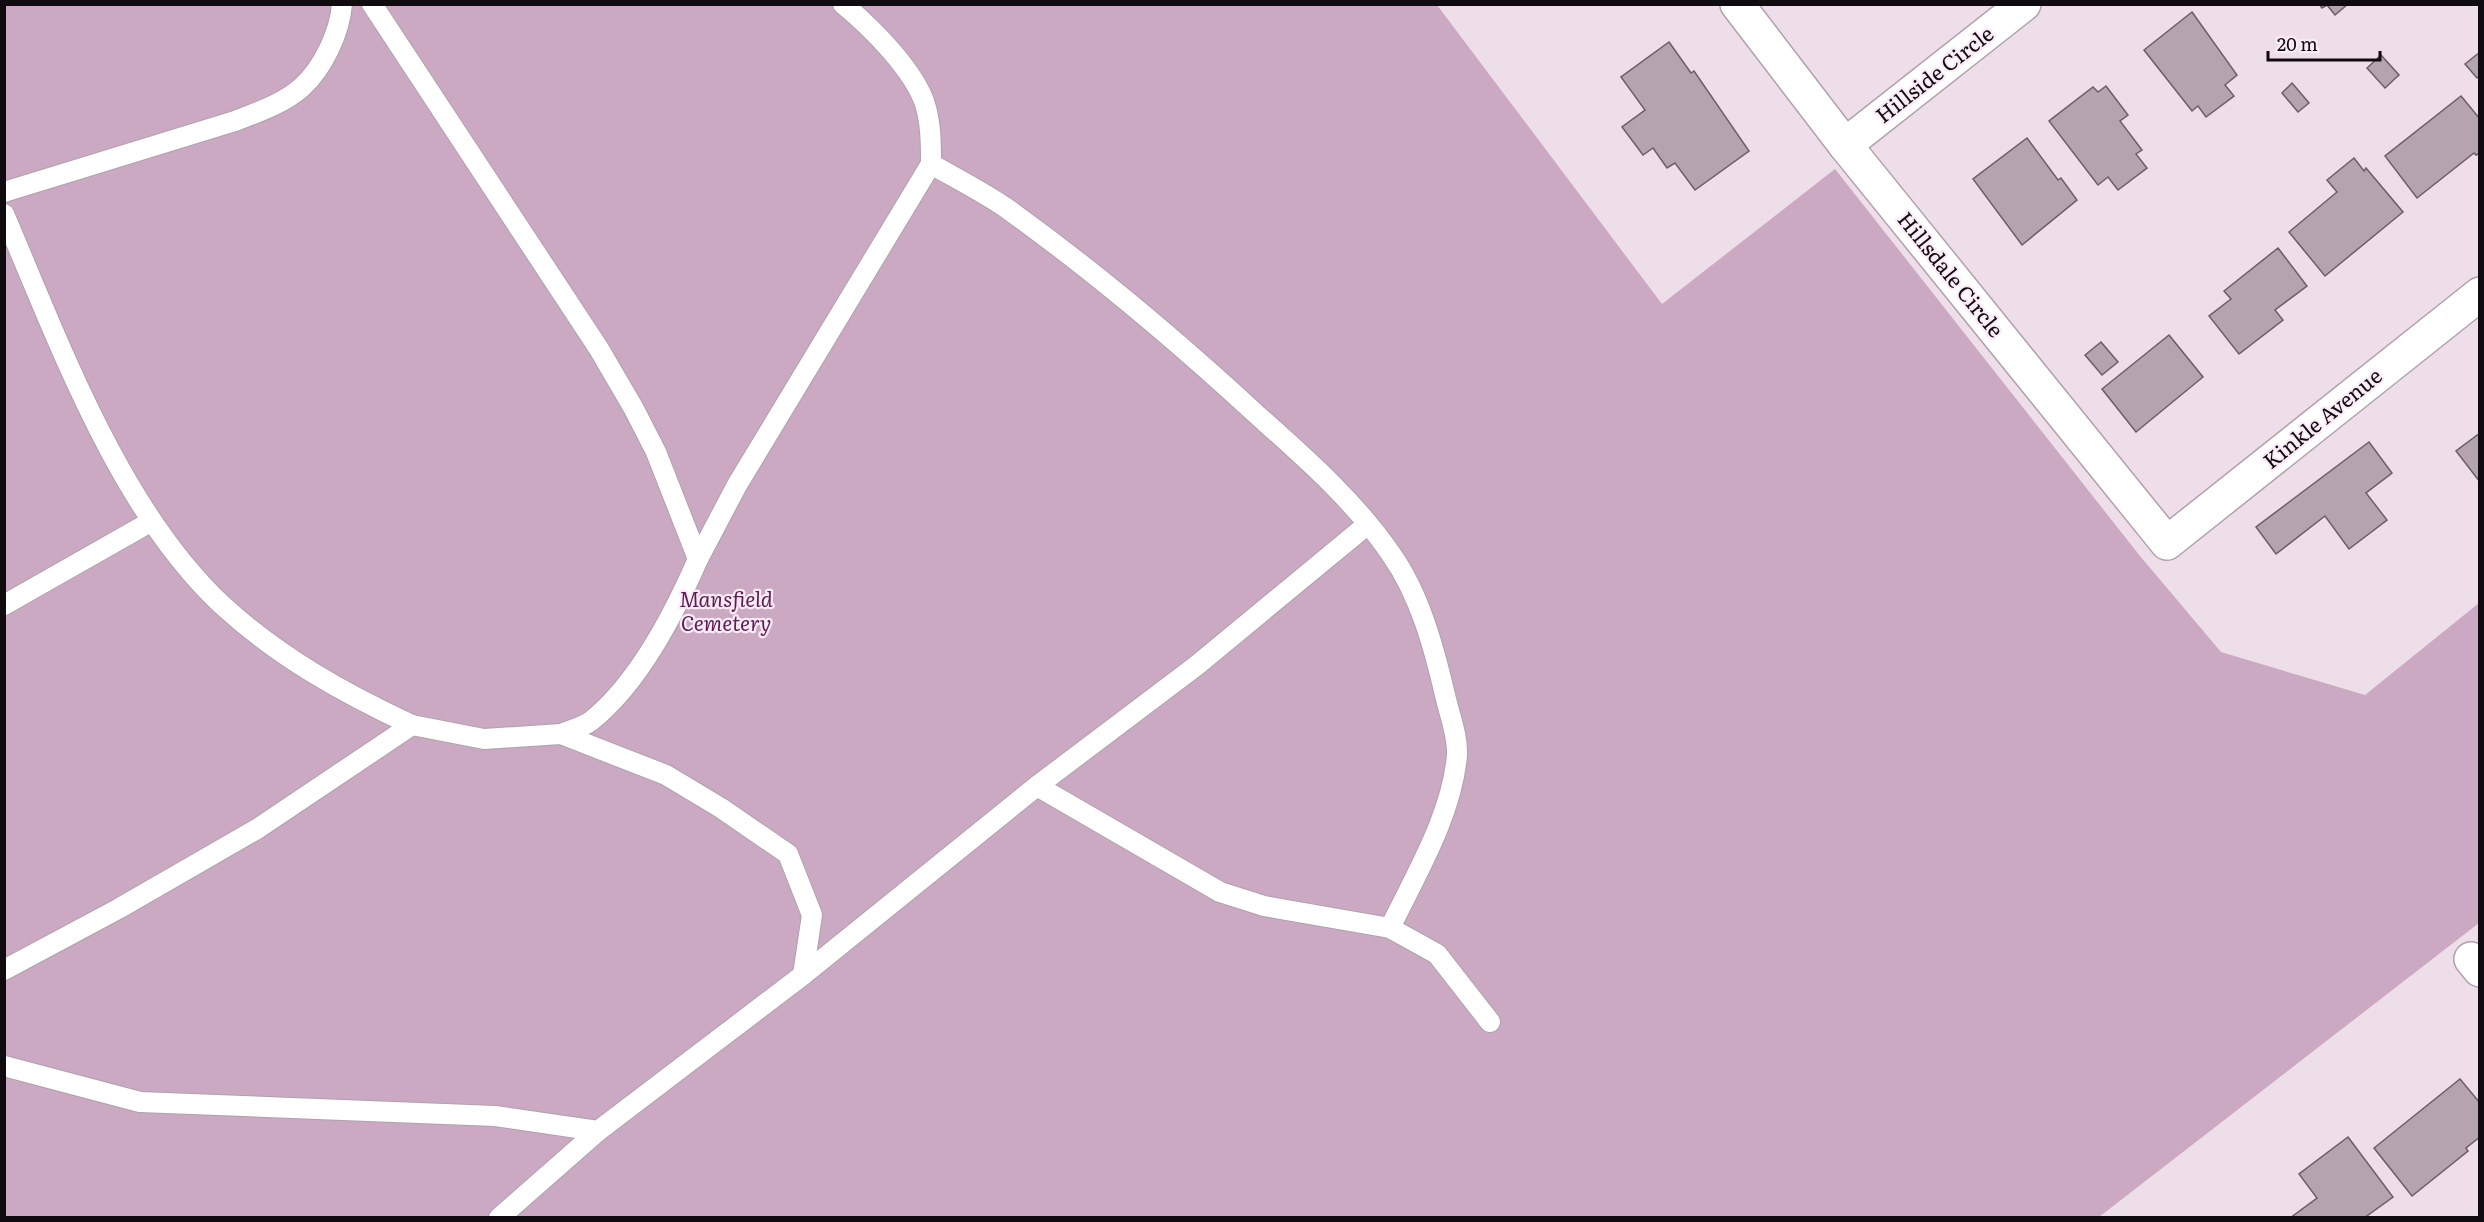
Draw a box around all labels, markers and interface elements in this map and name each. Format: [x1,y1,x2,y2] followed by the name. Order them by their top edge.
[1868,17,1999,129] street label: Hillside Circle
[2268,24,2380,62] scale bar
[2277,30,2318,57] text: 20 m
[1892,204,2012,343] street label: Hillsdale Circle
[2255,359,2388,475] street label: Kinkle Avenue
[679,582,773,637] park label: Mansfield Cemetery

